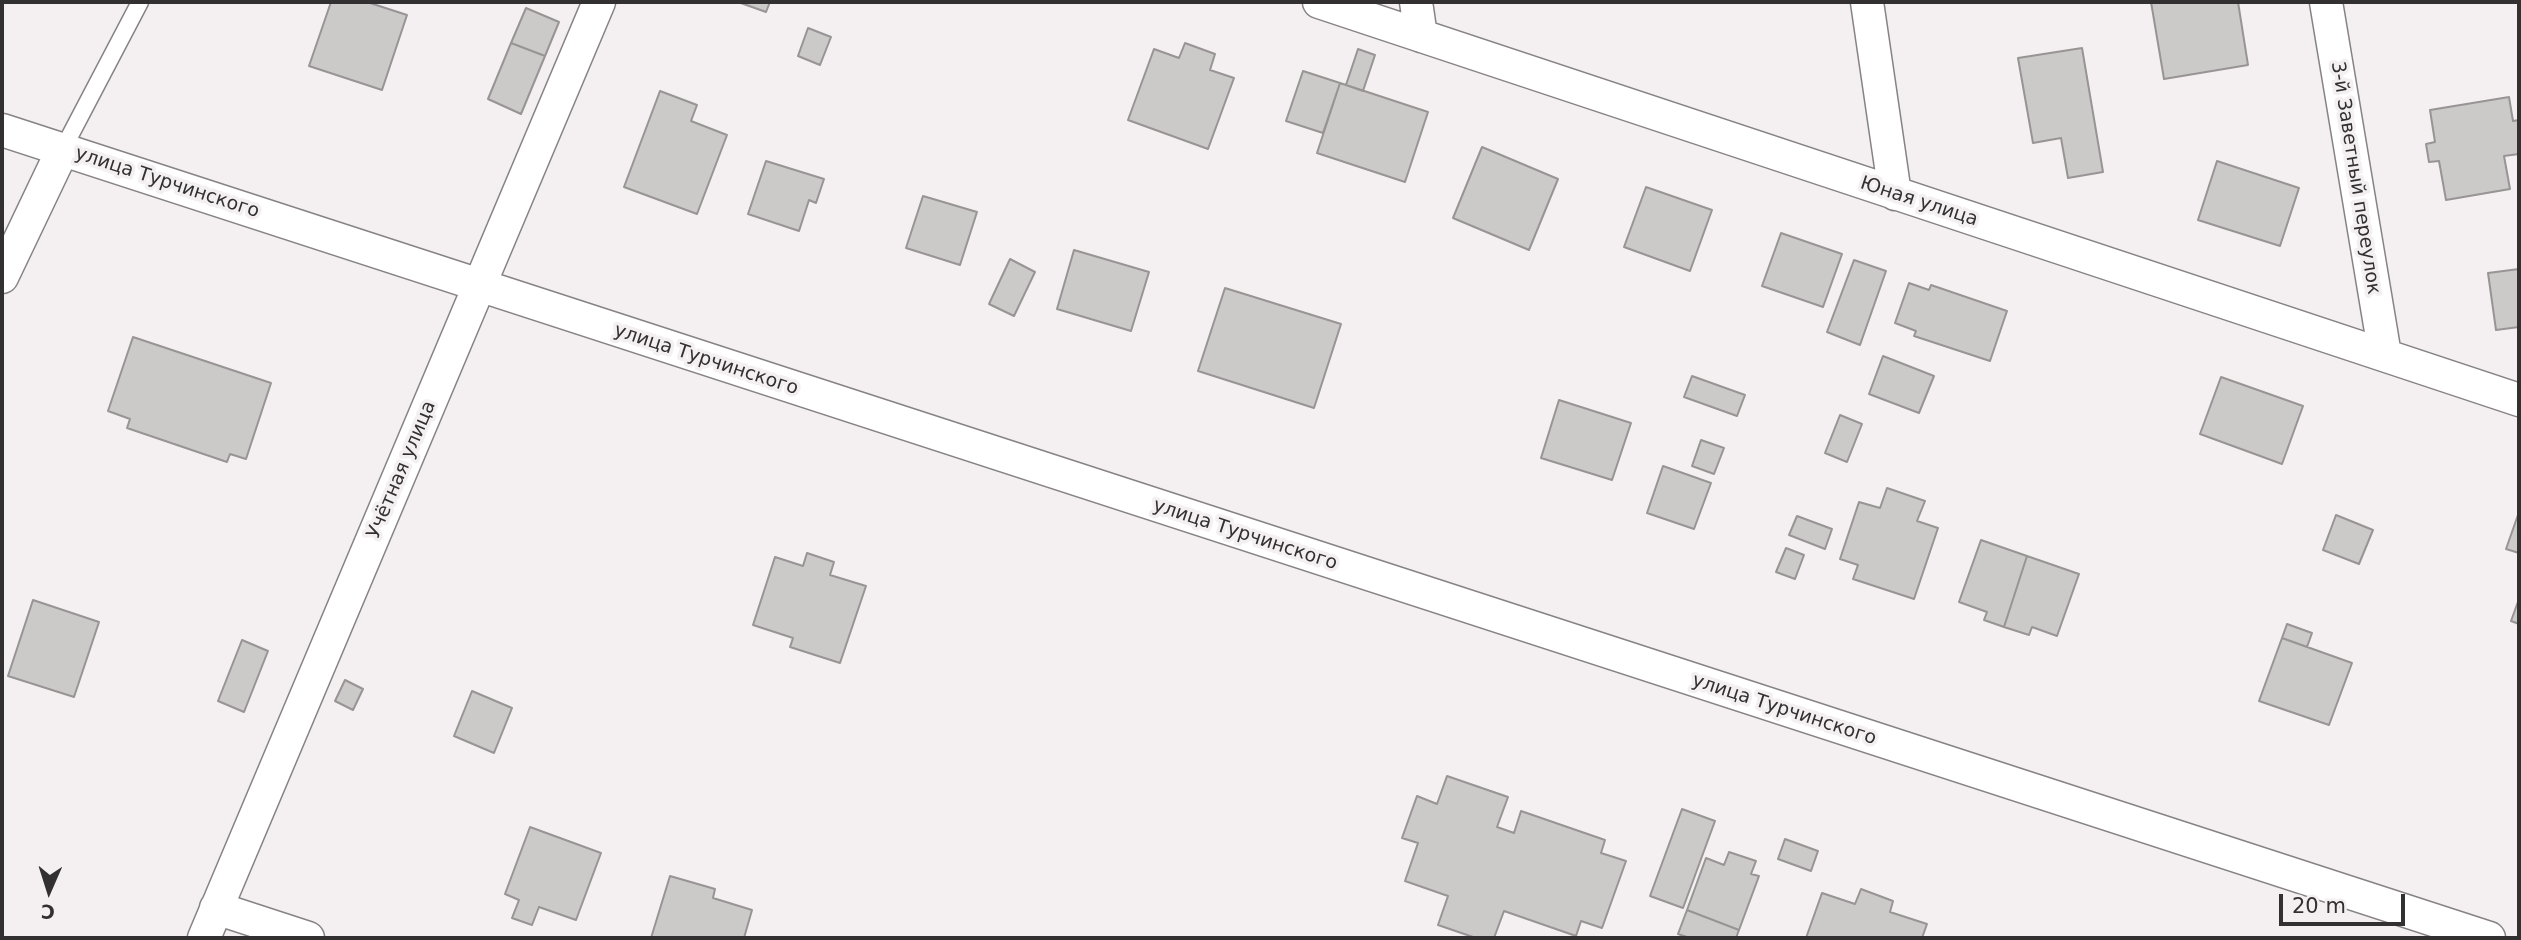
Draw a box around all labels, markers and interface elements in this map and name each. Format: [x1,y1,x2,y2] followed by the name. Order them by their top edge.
[2325,60,2385,296] street label: 3-й Заветный переулок
[72,142,262,224] street label: улица Турчинского
[1857,172,1981,232] street label: Юная улица
[611,319,801,401] street label: улица Турчинского
[363,398,441,542] street label: Учётная улица
[1150,494,1340,576] street label: улица Турчинского
[1689,669,1879,751] street label: улица Турчинского
[14,856,84,926] north arrow
[2283,880,2409,924] scale bar
[2292,894,2346,918] text: 20 m
[40,901,55,923] text: С

